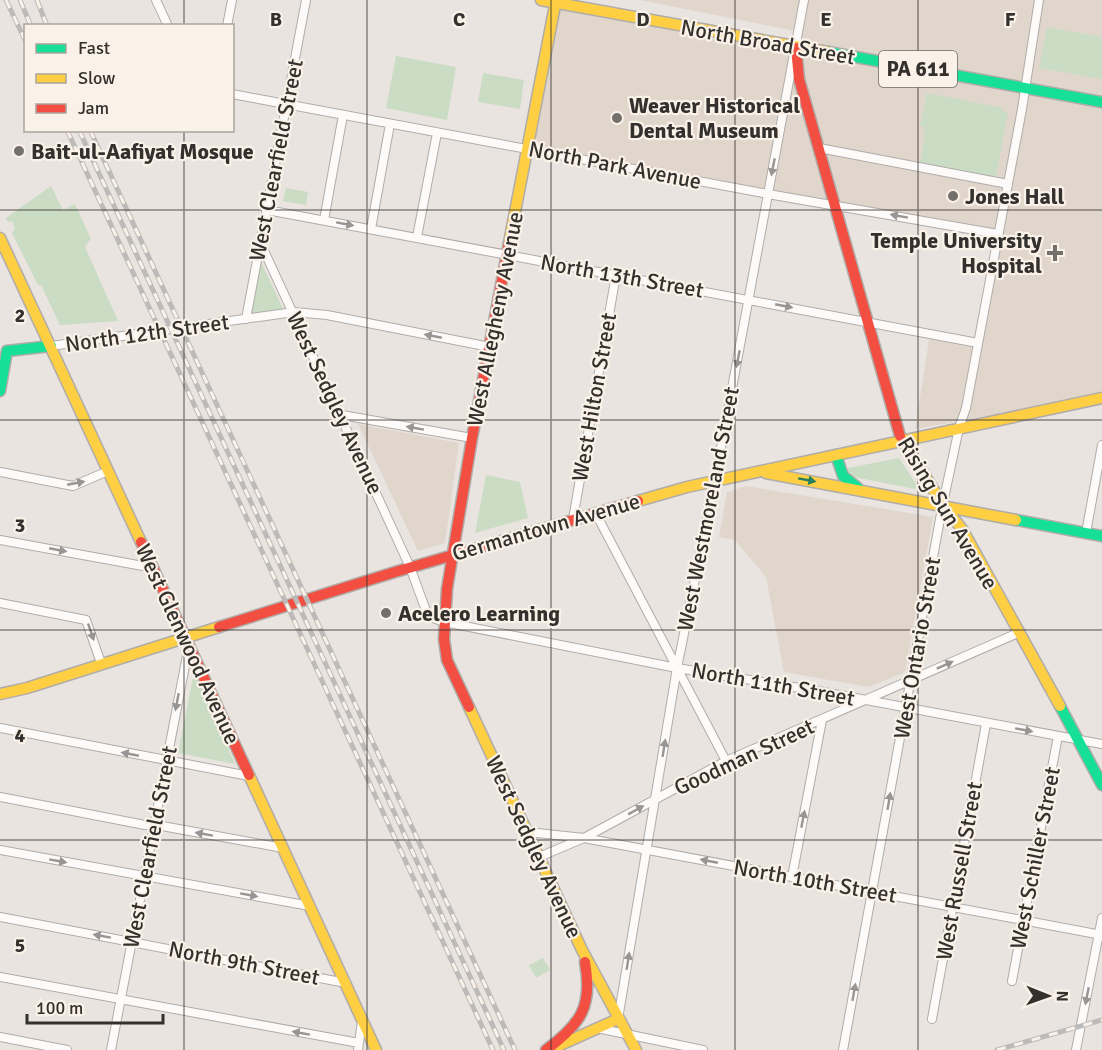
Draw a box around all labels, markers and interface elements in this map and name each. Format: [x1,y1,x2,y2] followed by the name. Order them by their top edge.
[270,7,282,32] text: B
[453,7,465,32] text: C
[636,7,650,32] text: D
[820,7,832,32] text: E
[1005,7,1016,32] text: F
[679,13,858,71] street label: North Broad Street
[24,24,234,132] legend
[78,37,110,59] text: Fast
[879,51,957,87] road number: PA 611
[243,56,309,263] street label: West Clearfield Street
[78,67,115,89] text: Slow
[629,92,800,144] place label: Weaver Historical Dental Museum
[78,97,109,119] text: Jam
[610,111,624,125] marker: Weaver Historical Dental Museum
[526,135,704,195] street label: North Park Avenue
[31,138,254,165] place label: Bait-ul-Aafiyat Mosque
[12,144,26,158] marker: Bait-ul-Aafiyat Mosque
[768,158,777,177] one-way arrow
[965,183,1064,210] place label: Jones Hall
[946,189,960,203] marker: Jones Hall
[461,209,529,429] street label: West Allegheny Avenue
[890,211,909,220] one-way arrow
[336,220,355,229] one-way arrow
[871,227,1042,279] place label: Temple University Hospital
[1046,244,1064,262] marker: Temple University Hospital
[538,248,706,304] street label: North 13th Street
[775,302,794,311] one-way arrow
[15,303,25,328] text: 2
[281,307,389,499] street label: West Sedgley Avenue
[63,308,231,358] street label: North 12th Street
[566,310,622,484] street label: West Hilton Street
[423,331,442,340] one-way arrow
[733,349,742,368] one-way arrow
[671,384,745,633] street label: West Westmoreland Street
[405,423,424,432] one-way arrow
[892,432,1004,594] street label: Rising Sun Avenue
[798,476,817,485] one-way arrow
[66,478,85,487] one-way arrow
[449,487,643,567] street label: Germantown Avenue
[15,513,25,538] text: 3
[130,540,246,748] street label: West Glenwood Avenue
[48,546,67,555] one-way arrow
[888,555,946,741] street label: West Ontario Street
[398,600,560,627] place label: Acelero Learning
[379,606,393,620] marker: Acelero Learning
[86,623,96,641] one-way arrow
[689,656,857,712] street label: North 11th Street
[937,660,955,670] one-way arrow
[172,693,181,712] one-way arrow
[670,713,819,801] street label: Goodman Street
[15,723,26,748] text: 4
[1015,726,1034,735] one-way arrow
[660,739,669,758] one-way arrow
[117,743,183,950] street label: West Clearfield Street
[120,749,139,758] one-way arrow
[480,751,588,943] street label: West Sedgley Avenue
[1004,764,1066,952] street label: West Schiller Street
[930,779,988,962] street label: West Russell Street
[885,791,894,810] one-way arrow
[627,805,644,815] one-way arrow
[799,810,808,829] one-way arrow
[195,829,214,838] one-way arrow
[731,853,899,909] street label: North 10th Street
[699,856,718,865] one-way arrow
[48,857,67,866] one-way arrow
[240,891,259,900] one-way arrow
[93,931,112,940] one-way arrow
[15,933,25,958] text: 5
[166,935,322,991] street label: North 9th Street
[623,952,632,971] one-way arrow
[1018,966,1078,1026] north arrow
[850,983,859,1002] one-way arrow
[27,987,164,1025] scale bar
[1082,987,1091,1006] one-way arrow
[1052,991,1072,1002] text: N
[36,997,83,1019] text: 100 m
[292,1028,311,1037] one-way arrow

